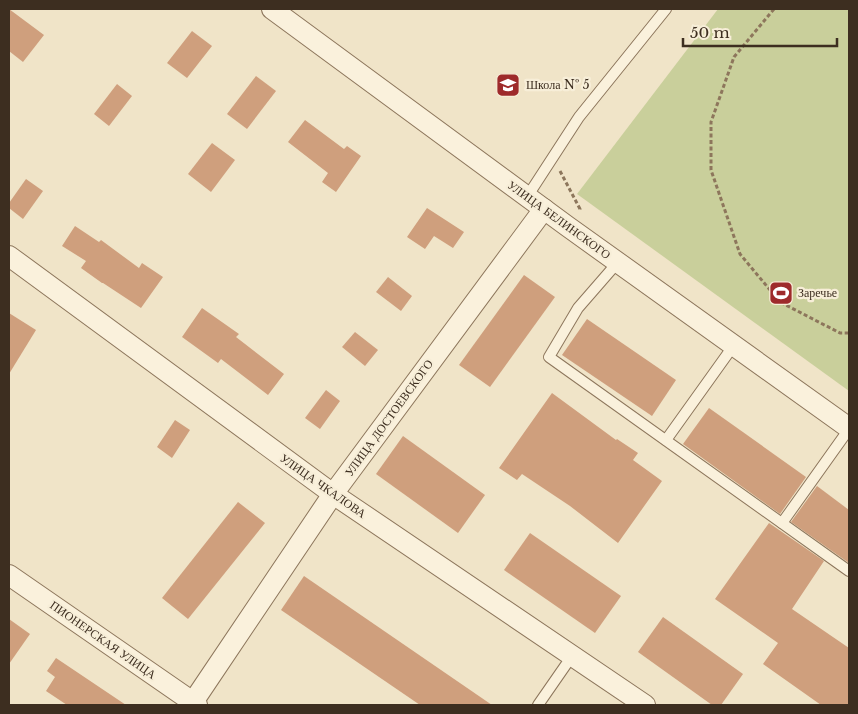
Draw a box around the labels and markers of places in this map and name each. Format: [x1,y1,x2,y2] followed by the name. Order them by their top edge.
[495,72,521,98] school or university icon: Школа № 5
[526,77,590,92] place label: Школа № 5
[768,280,794,306] sports icon: Заречье
[798,285,837,300] place label: Заречье

